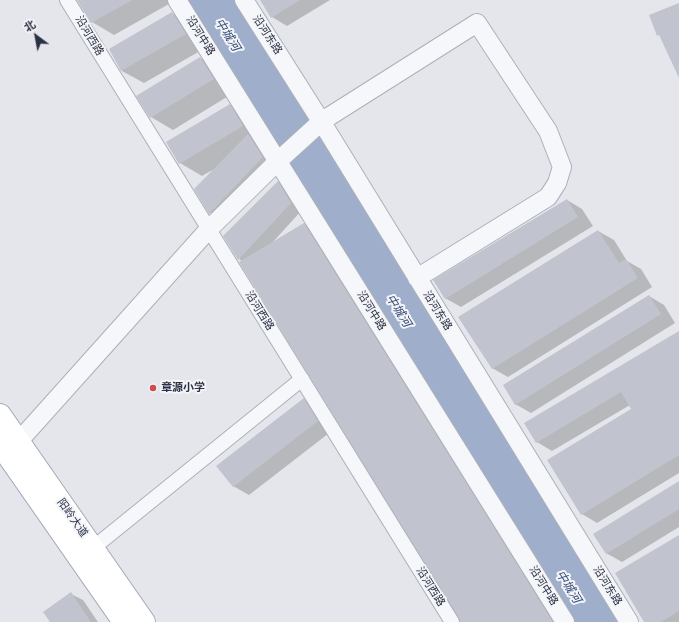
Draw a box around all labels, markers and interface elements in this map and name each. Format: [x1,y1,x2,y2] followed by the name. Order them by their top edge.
[249,13,285,57] street label: 沿河东路
[72,14,106,58] street label: 沿河西路
[183,14,217,58] street label: 沿河中路
[16,16,56,56] north arrow
[211,16,243,54] water label: 中城河
[21,17,38,35] text: 北
[242,289,276,333] street label: 沿河西路
[354,289,388,333] street label: 沿河中路
[420,289,454,333] street label: 沿河东路
[382,292,414,330] water label: 中城河
[161,381,205,395] place label: 章源小学
[148,383,158,393] marker: 章源小学
[54,496,90,540] street label: 阳岭大道
[526,564,560,608] street label: 沿河中路
[590,564,624,608] street label: 沿河东路
[413,565,447,609] street label: 沿河西路
[552,568,584,606] water label: 中城河

